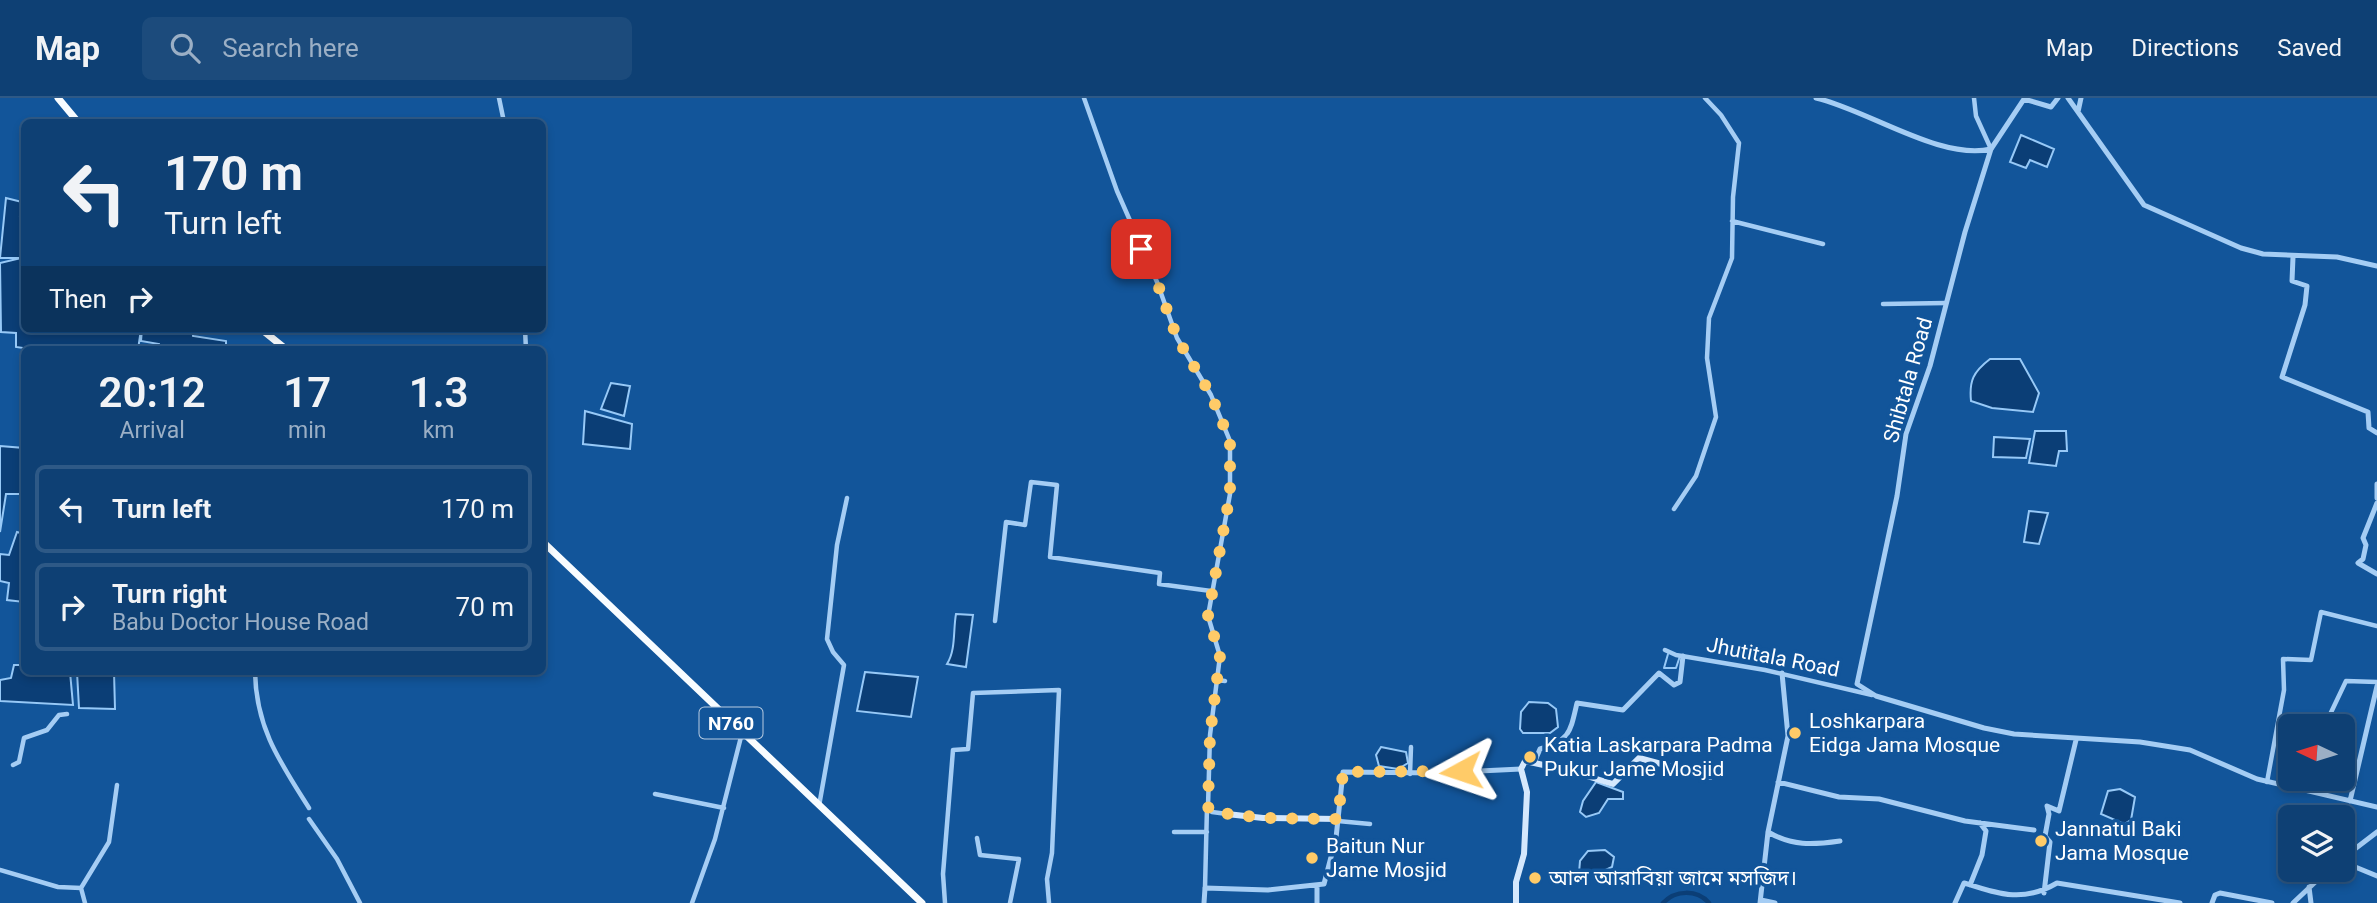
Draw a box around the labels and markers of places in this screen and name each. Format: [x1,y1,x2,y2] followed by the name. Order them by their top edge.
[1111,219,1171,279] pin
[1809,709,2000,757] place label: Loshkarpara Eidga Jama Mosque
[1787,725,1803,741] marker: Loshkarpara Eidga Jama Mosque
[1544,733,1773,781] place label: Katia Laskarpara Padma Pukur Jame Mosjid
[1522,749,1538,765] marker: Katia Laskarpara Padma Pukur Jame Mosjid
[2055,817,2189,865] place label: Jannatul Baki Jama Mosque
[2033,833,2049,849] marker: Jannatul Baki Jama Mosque
[1326,834,1447,882] place label: Baitun Nur Jame Mosjid
[1304,850,1320,866] marker: Baitun Nur Jame Mosjid
[1548,866,1797,890] place label: আল আরাবিয়া জামে মসজিদ।
[1527,870,1543,886] marker: আল আরাবিয়া জামে মসজিদ।

